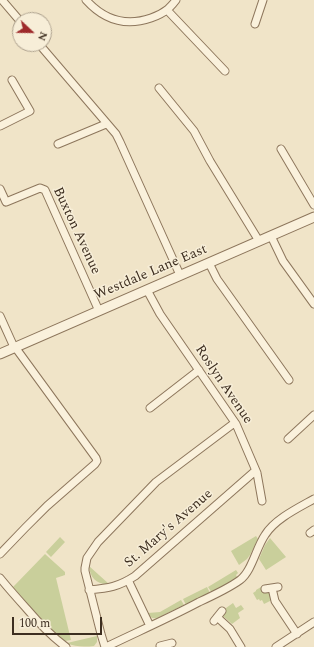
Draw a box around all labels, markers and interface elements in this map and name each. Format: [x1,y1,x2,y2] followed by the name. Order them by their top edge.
[12,12,52,52] north arrow
[33,29,52,44] text: N
[48,185,104,277] street label: Buxton Avenue
[92,242,210,304] street label: Westdale Lane East
[190,342,256,428] street label: Roslyn Avenue
[121,486,217,572] street label: St. Mary's Avenue
[14,609,104,635] scale bar
[19,614,50,633] text: 100 m

